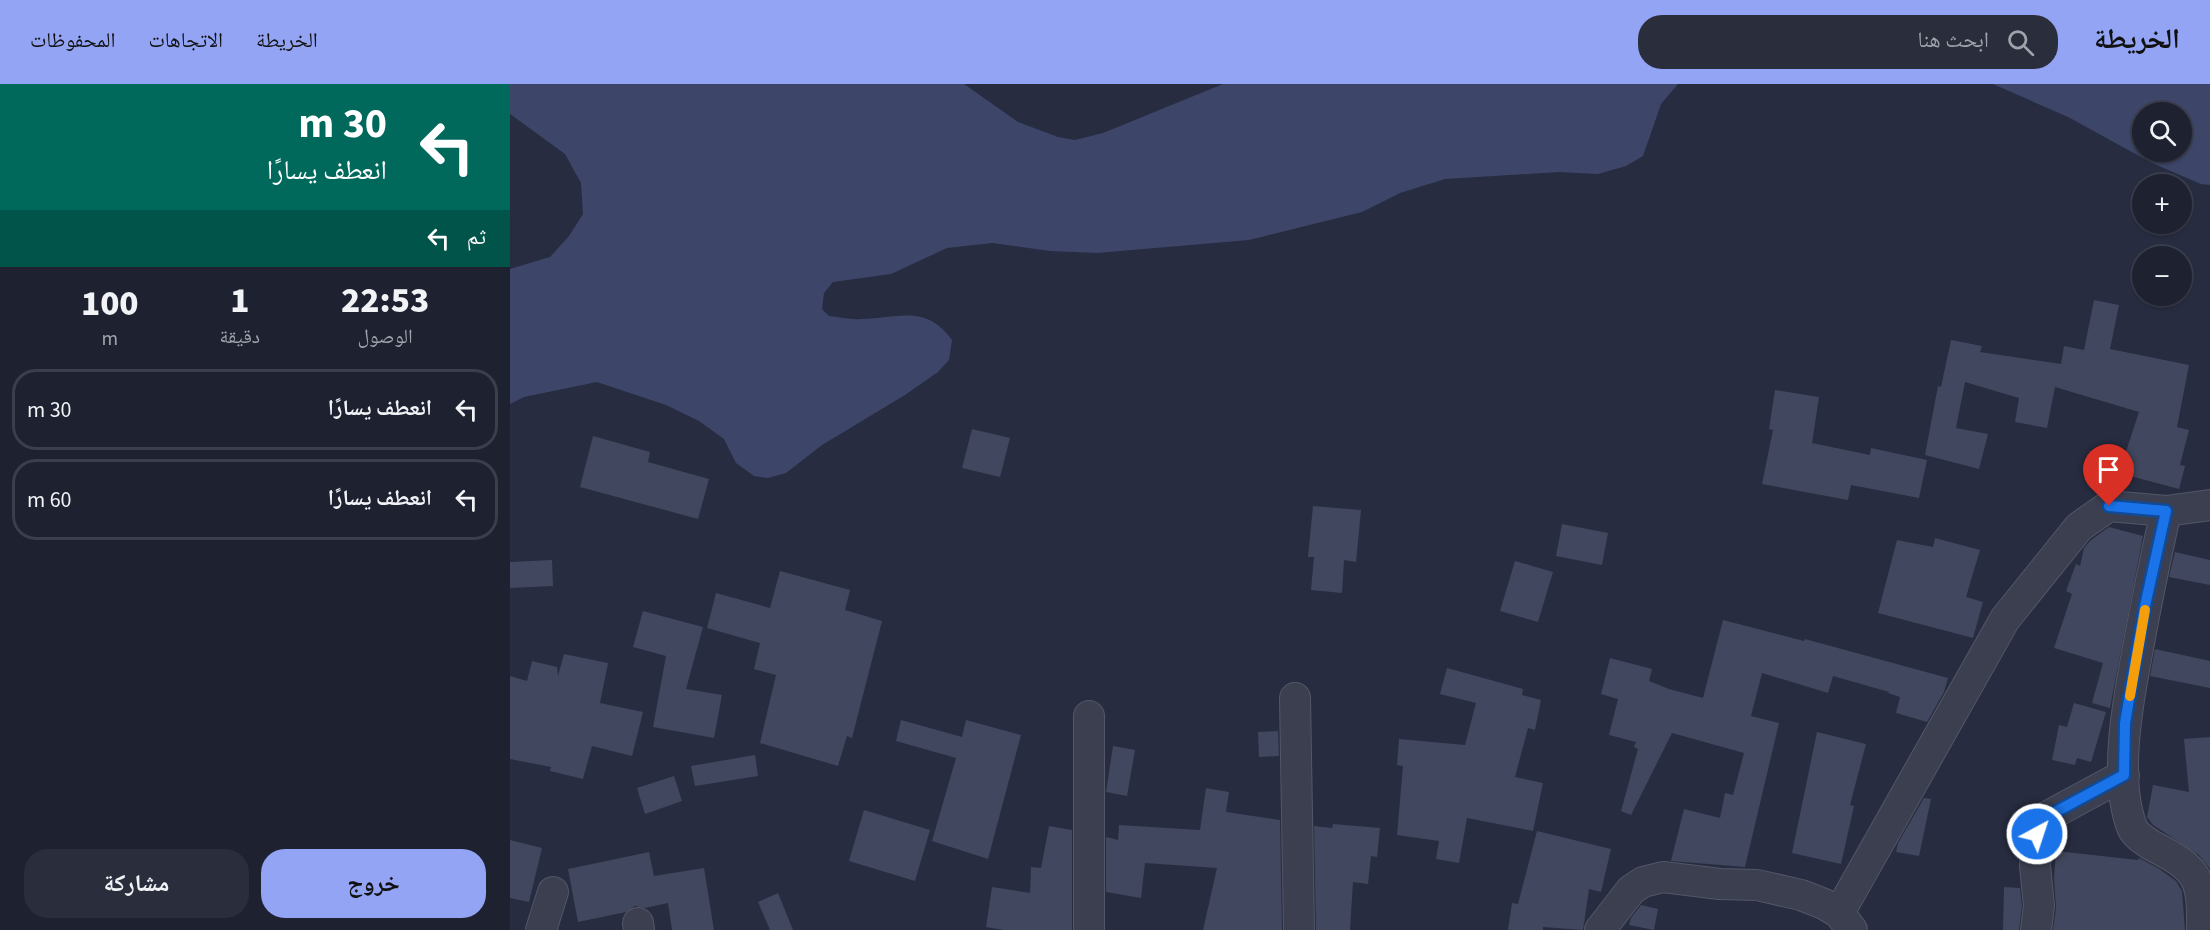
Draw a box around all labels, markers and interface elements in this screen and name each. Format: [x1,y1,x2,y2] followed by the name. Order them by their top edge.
[1638,15,2058,69] search box
[2094,19,2180,59] text: الخريطة
[1918,24,1989,56] text: ابحث هنا
[30,25,115,55] text: المحفوظات
[148,25,223,55] text: الاتجاهات
[256,25,318,55] text: الخريطة
[2004,26,2037,59] icon: search
[298,94,387,154] text: 30 m
[2132,102,2192,306] map controls
[2132,102,2192,162] button: search
[408,108,486,186] icon: left
[267,151,387,190] text: انعطف يسارًا
[2132,174,2192,234] button: +
[467,221,486,253] text: ثم
[422,222,455,255] icon: left
[2132,246,2192,306] button: −
[230,275,249,326] text: 1
[341,275,429,326] text: 22:53
[81,278,139,329] text: 100
[219,323,260,351] text: دقيقة
[357,323,413,351] text: الوصول
[101,325,118,353] text: m
[328,392,432,424] text: انعطف يسارًا
[450,393,483,426] icon: left
[27,394,72,426] text: 30 m
[2083,444,2134,506] pin
[2092,453,2125,486] icon: arrive
[328,482,432,514] text: انعطف يسارًا
[450,483,483,516] icon: left
[27,484,72,516] text: 60 m
[2005,802,2069,866] position arrow
[24,849,249,918] button: مشاركة
[261,849,486,918] button: خروج

